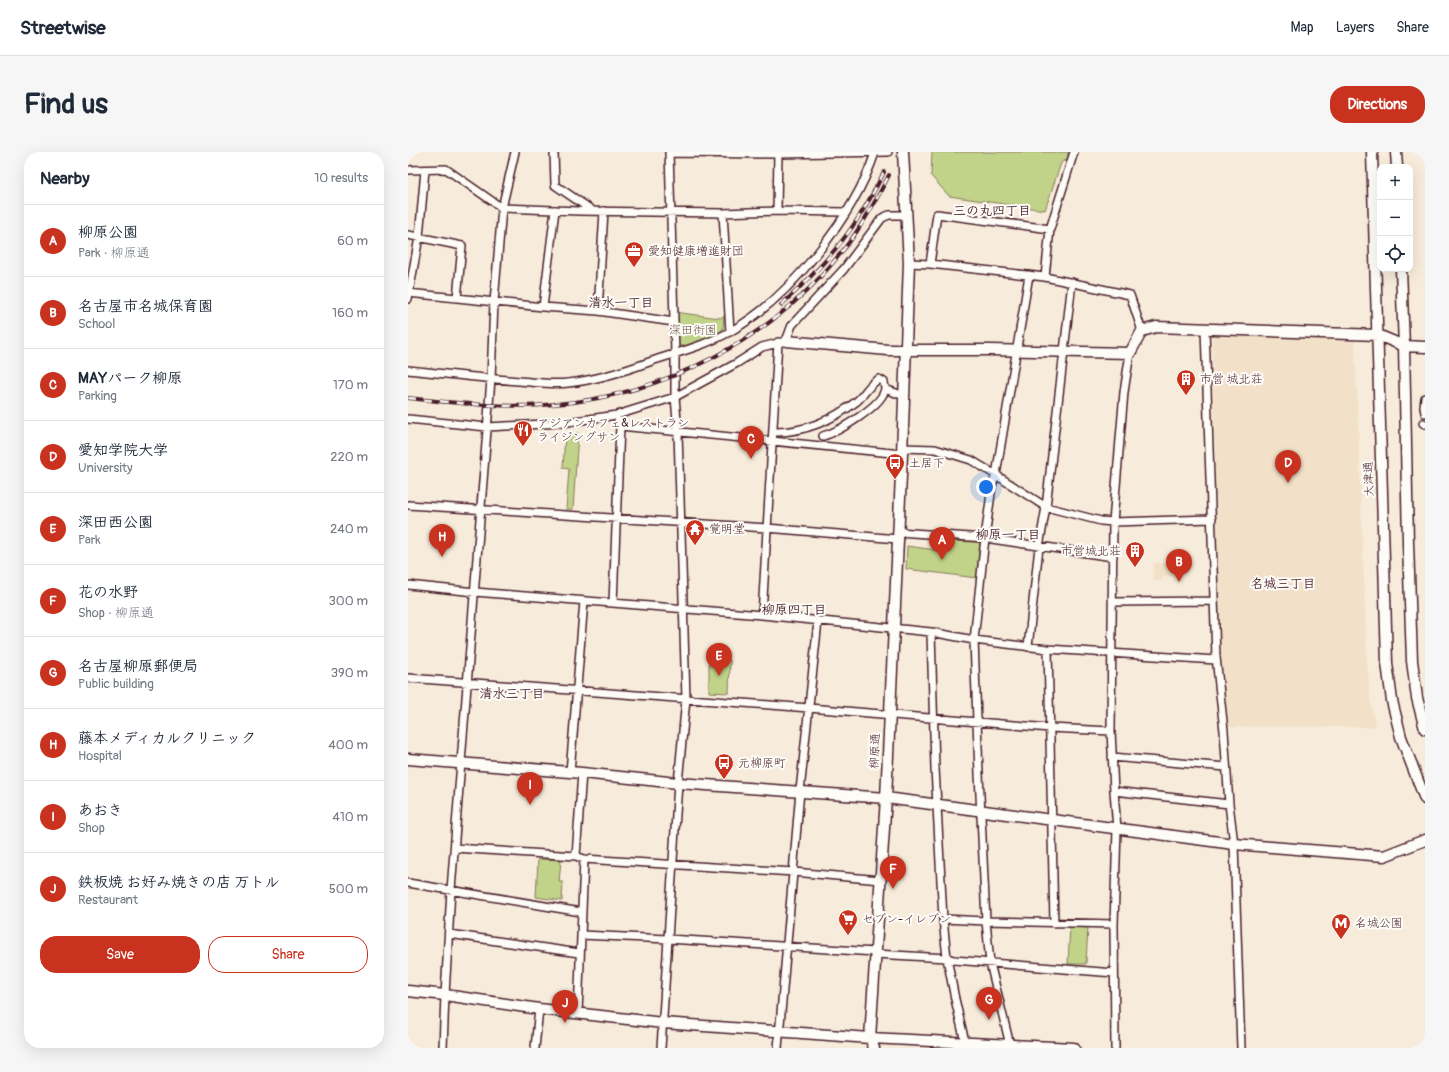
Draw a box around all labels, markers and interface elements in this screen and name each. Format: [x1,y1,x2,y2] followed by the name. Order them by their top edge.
[20,16,106,40] text: Streetwise
[1291,19,1314,36] text: Map
[1336,19,1374,36] text: Layers
[1396,19,1429,36] text: Share
[1330,86,1425,123] button: Directions
[24,87,108,122] text: Find us
[1377,164,1413,272] map controls
[1377,164,1413,200] button: +
[40,168,89,189] text: Nearby
[314,170,368,186] text: 10 results
[1377,200,1413,236] button: −
[953,203,1031,219] district label: 三の丸四丁目
[78,223,138,242] text: 柳原公園
[49,233,57,249] text: A
[337,233,368,249] text: 60 m
[1377,236,1413,272] button: locate
[623,240,645,268] office icon: 愛知健康増進財団
[648,244,744,259] place label: 愛知健康増進財団
[78,245,150,261] text: Park · 柳原通
[588,295,654,311] district label: 清水一丁目
[78,297,213,316] text: 名古屋市名城保育園
[49,305,57,321] text: B
[332,305,368,321] text: 160 m
[78,316,115,332] text: School
[669,323,717,338] park label: 深田街園
[1175,368,1197,396] building icon: 市営 城北荘
[78,369,182,388] text: MAYパーク柳原
[1200,372,1263,387] place label: 市営 城北荘
[49,377,57,393] text: C
[333,377,368,393] text: 170 m
[78,388,117,404] text: Parking
[537,416,690,445] place label: アジアンカフェ&レストラン ライジングサン
[512,419,534,447] restaurant icon: アジアンカフェ&レストラン ライジングサン
[738,426,764,459] pin: C
[78,441,168,460] text: 愛知学院大学
[49,449,57,465] text: D
[330,449,368,465] text: 220 m
[1275,450,1301,483] pin: D
[884,452,906,480] bus stop icon: 土居下
[909,456,945,471] place label: 土居下
[78,460,132,476] text: University
[1361,461,1377,497] street label: 大津通
[976,477,996,497] your location
[78,513,153,532] text: 深田西公園
[684,518,706,546] temple icon: 覚明堂
[50,521,56,537] text: E
[330,521,368,537] text: 240 m
[709,522,745,537] place label: 覚明堂
[429,524,455,557] pin: H
[929,527,955,560] pin: A
[975,527,1041,543] district label: 柳原一丁目
[78,532,101,548] text: Park
[1124,540,1146,568] building icon: 市営城北荘
[1061,544,1121,559] place label: 市営城北荘
[1166,549,1192,582] pin: B
[1250,576,1316,592] district label: 名城三丁目
[78,583,138,602] text: 花の水野
[49,593,57,609] text: F
[329,593,368,609] text: 300 m
[761,602,827,618] district label: 柳原四丁目
[78,605,154,621] text: Shop · 柳原通
[706,643,732,676] pin: E
[78,657,198,676] text: 名古屋柳原郵便局
[49,665,57,681] text: G
[331,665,368,681] text: 390 m
[78,676,154,692] text: Public building
[479,686,545,702] district label: 清水三丁目
[78,729,256,748] text: 藤本メディカルクリニック
[867,733,883,769] street label: 柳原通
[49,737,57,753] text: H
[328,737,368,753] text: 400 m
[78,748,122,764] text: Hospital
[713,752,735,780] bus stop icon: 元柳原町
[738,756,786,771] place label: 元柳原町
[517,772,543,805] pin: I
[78,801,123,820] text: あおき
[51,809,55,825] text: I
[332,809,368,825] text: 410 m
[78,820,105,836] text: Shop
[880,856,906,889] pin: F
[78,873,280,892] text: 鉄板焼 お好み焼きの店 万トル
[50,881,56,897] text: J
[329,881,368,897] text: 500 m
[78,892,138,908] text: Restaurant
[837,908,859,936] supermarket icon: セブン-イレブン
[862,912,951,927] place label: セブン-イレブン
[1330,912,1352,940] metro station icon: 名城公園
[1355,916,1403,931] place label: 名城公園
[40,936,200,973] button: Save
[208,936,368,973] button: Share
[976,987,1002,1020] pin: G
[552,990,578,1023] pin: J

